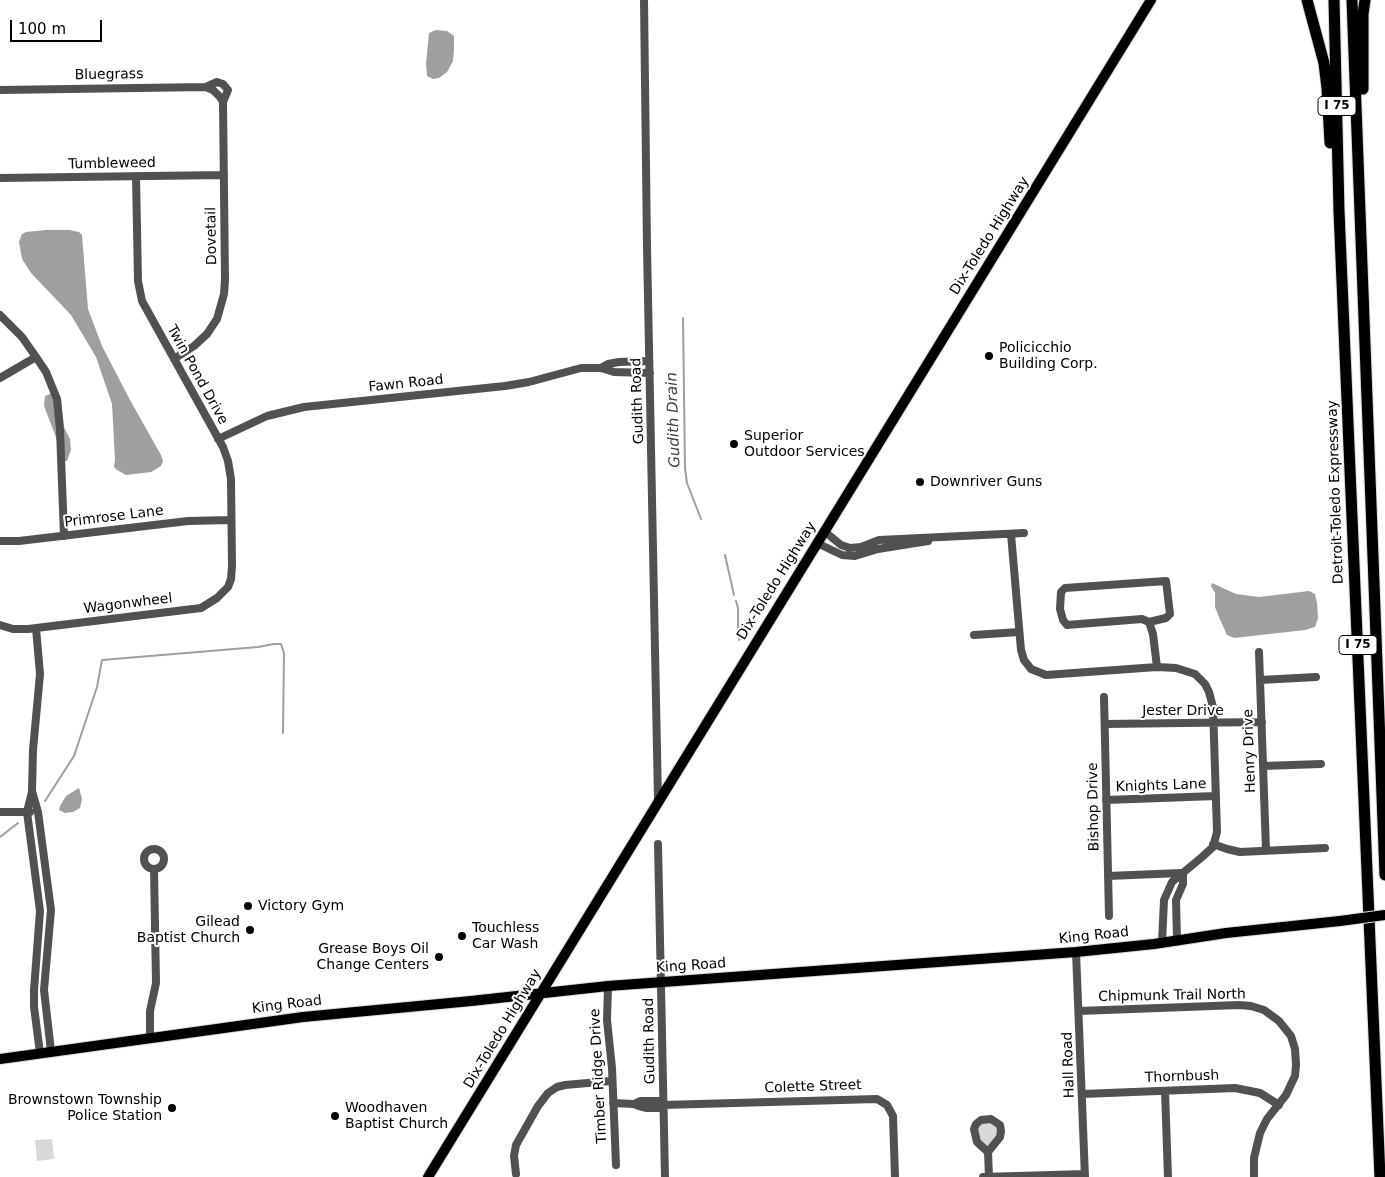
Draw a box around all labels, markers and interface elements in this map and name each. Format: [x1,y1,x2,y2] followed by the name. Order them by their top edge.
[12,10,105,42] scale bar
[18,20,66,38] text: 100 m
[74,66,144,84] street label: Bluegrass
[1318,96,1356,115] road number: I 75
[68,155,156,173] street label: Tumbleweed
[947,174,1033,298] street label: Dix-Toledo Highway
[203,207,221,265] street label: Dovetail
[163,322,231,428] street label: Twin Pond Drive
[999,340,1098,372] place label: Policicchio Building Corp.
[983,350,995,362] marker: Policicchio Building Corp.
[628,358,648,444] street label: Gudith Road
[368,372,444,396] street label: Fawn Road
[663,372,685,468] water label: Gudith Drain
[1324,400,1348,584] street label: Detroit-Toledo Expressway
[744,428,865,461] place label: Superior Outdoor Services
[728,438,740,450] marker: Superior Outdoor Services
[930,474,1042,490] place label: Downriver Guns
[914,476,926,488] marker: Downriver Guns
[63,503,165,531] street label: Primrose Lane
[734,519,820,643] street label: Dix-Toledo Highway
[83,590,173,618] street label: Wagonwheel
[1339,636,1377,654] road number: I 75
[1142,703,1224,719] street label: Jester Drive
[1240,709,1260,793] street label: Henry Drive
[1085,762,1103,852] street label: Bishop Drive
[1115,776,1207,796] street label: Knights Lane
[258,898,344,914] place label: Victory Gym
[242,900,254,912] marker: Victory Gym
[137,914,240,946] place label: Gilead Baptist Church
[472,920,539,952] place label: Touchless Car Wash
[244,924,256,936] marker: Gilead Baptist Church
[1058,924,1130,948] street label: King Road
[456,930,468,942] marker: Touchless Car Wash
[317,941,429,974] place label: Grease Boys Oil Change Centers
[433,951,445,963] marker: Grease Boys Oil Change Centers
[655,955,727,977] street label: King Road
[461,966,545,1092] street label: Dix-Toledo Highway
[1098,986,1246,1006] street label: Chipmunk Trail North
[251,992,323,1018] street label: King Road
[641,998,659,1084] street label: Gudith Road
[587,1008,611,1144] street label: Timber Ridge Drive
[1059,1031,1079,1099] street label: Hall Road
[1145,1067,1219,1087] street label: Thornbush
[764,1077,862,1097] street label: Colette Street
[8,1092,162,1124] place label: Brownstown Township Police Station
[345,1100,448,1132] place label: Woodhaven Baptist Church
[166,1102,178,1114] marker: Brownstown Township Police Station
[329,1110,341,1122] marker: Woodhaven Baptist Church

